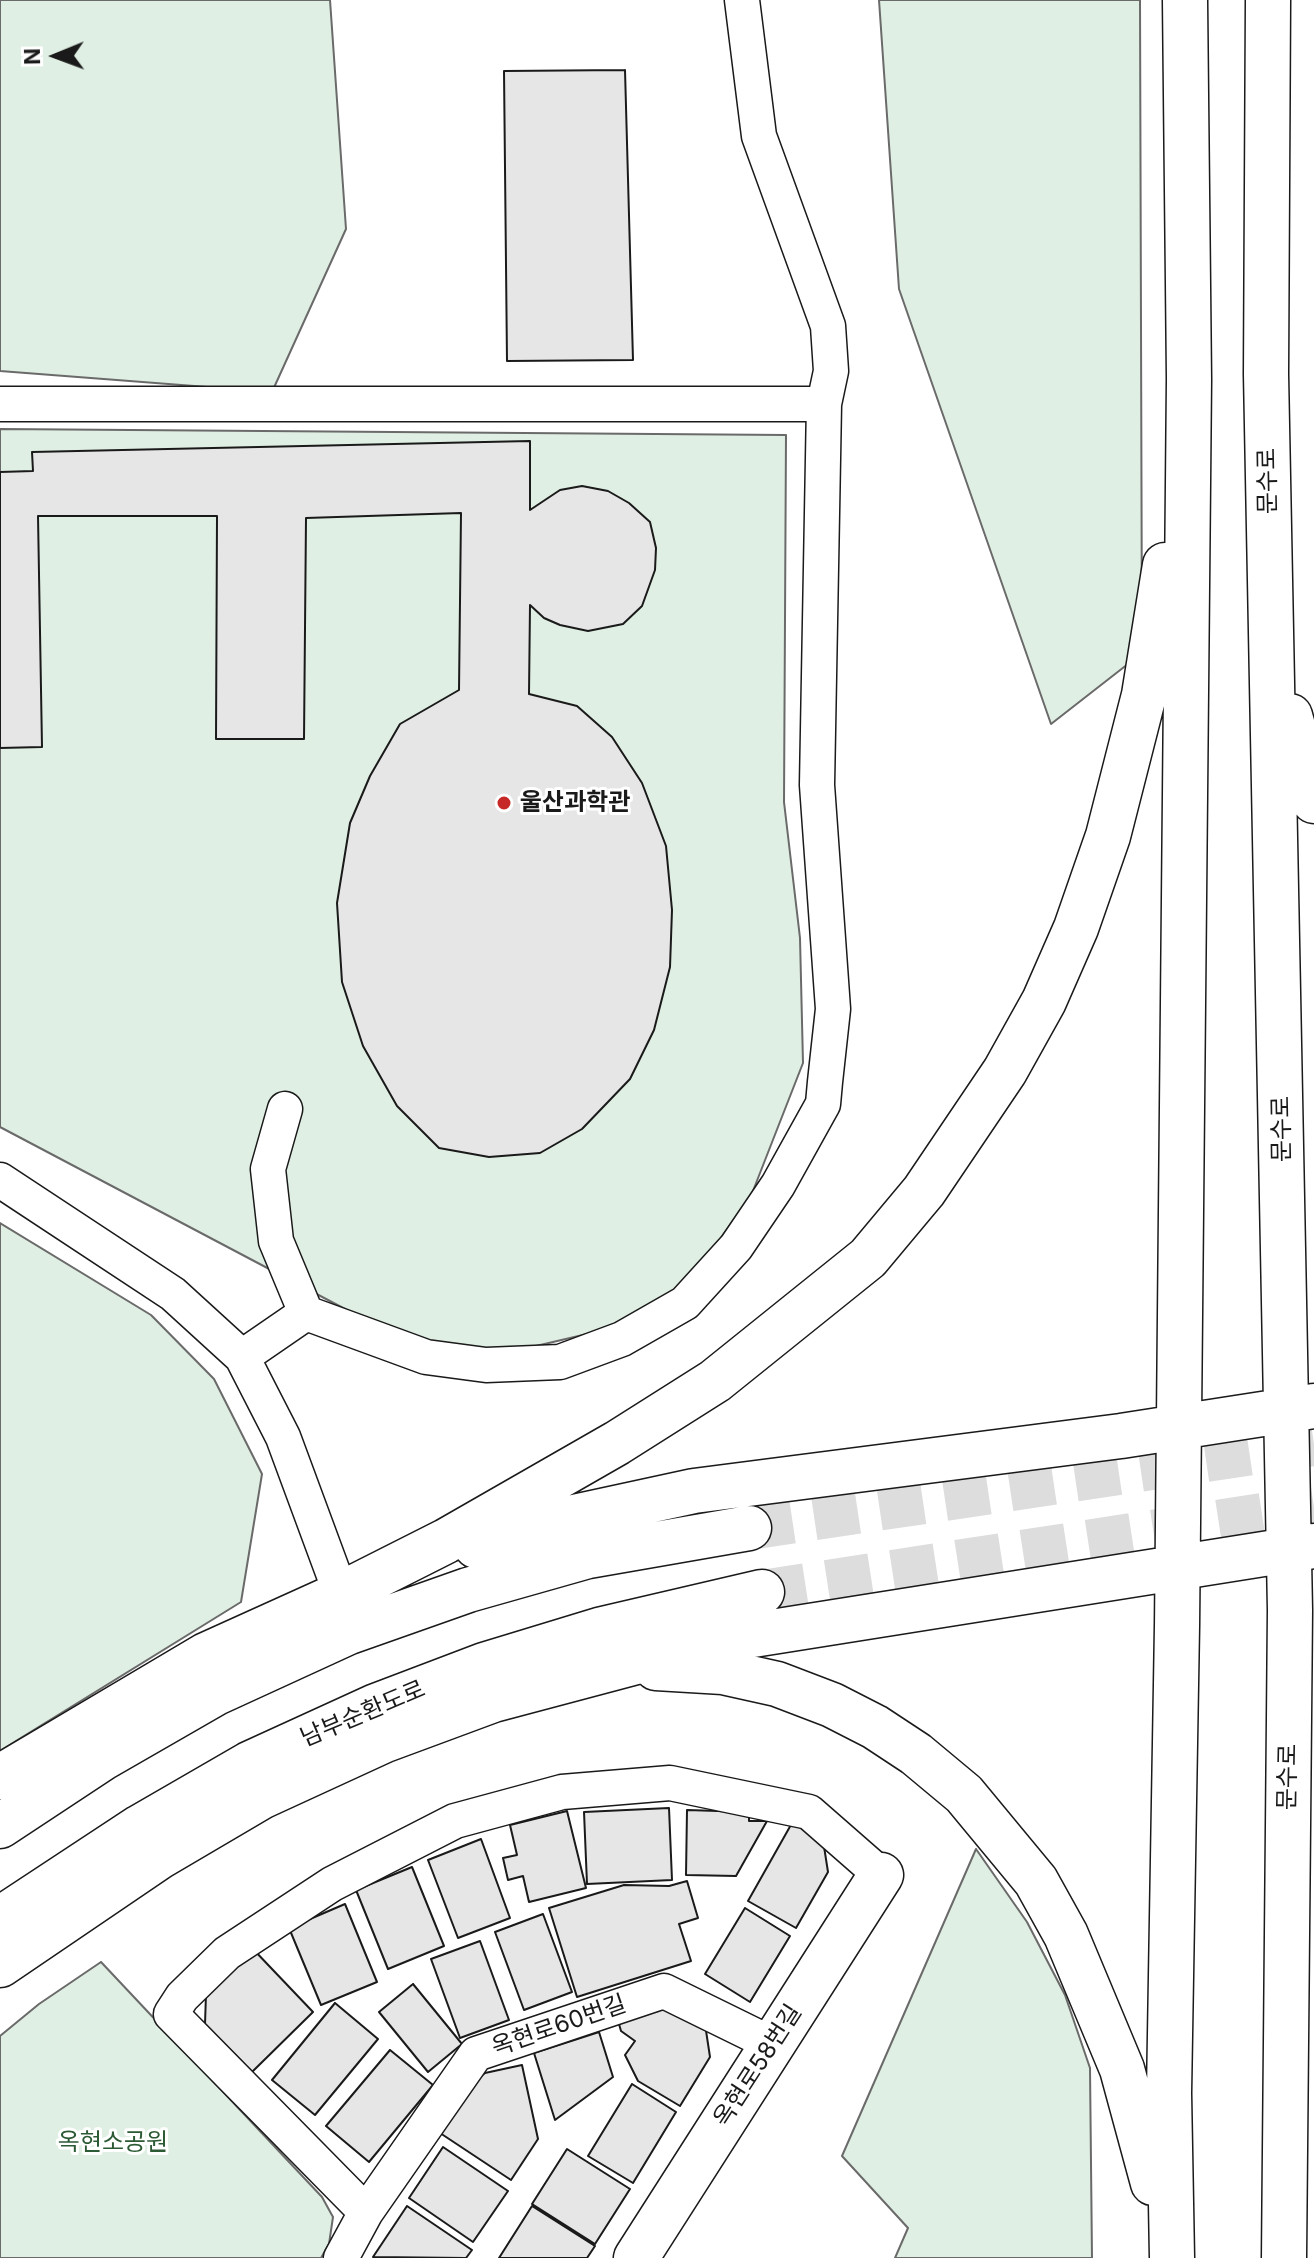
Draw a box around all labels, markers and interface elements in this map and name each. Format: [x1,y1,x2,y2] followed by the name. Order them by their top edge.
[16,16,96,96] north arrow
[19,48,45,65] text: N
[1253,448,1283,514] street label: 문수로
[520,789,630,817] place label: 울산과학관
[495,794,513,812] marker: 울산과학관
[1267,1096,1297,1162] street label: 문수로
[296,1675,430,1753] street label: 남부순환도로
[1273,1744,1303,1810] street label: 문수로
[488,1990,630,2062] street label: 옥현로60번길
[708,2000,808,2132] street label: 옥현로58번길
[58,2129,168,2157] park label: 옥현소공원

